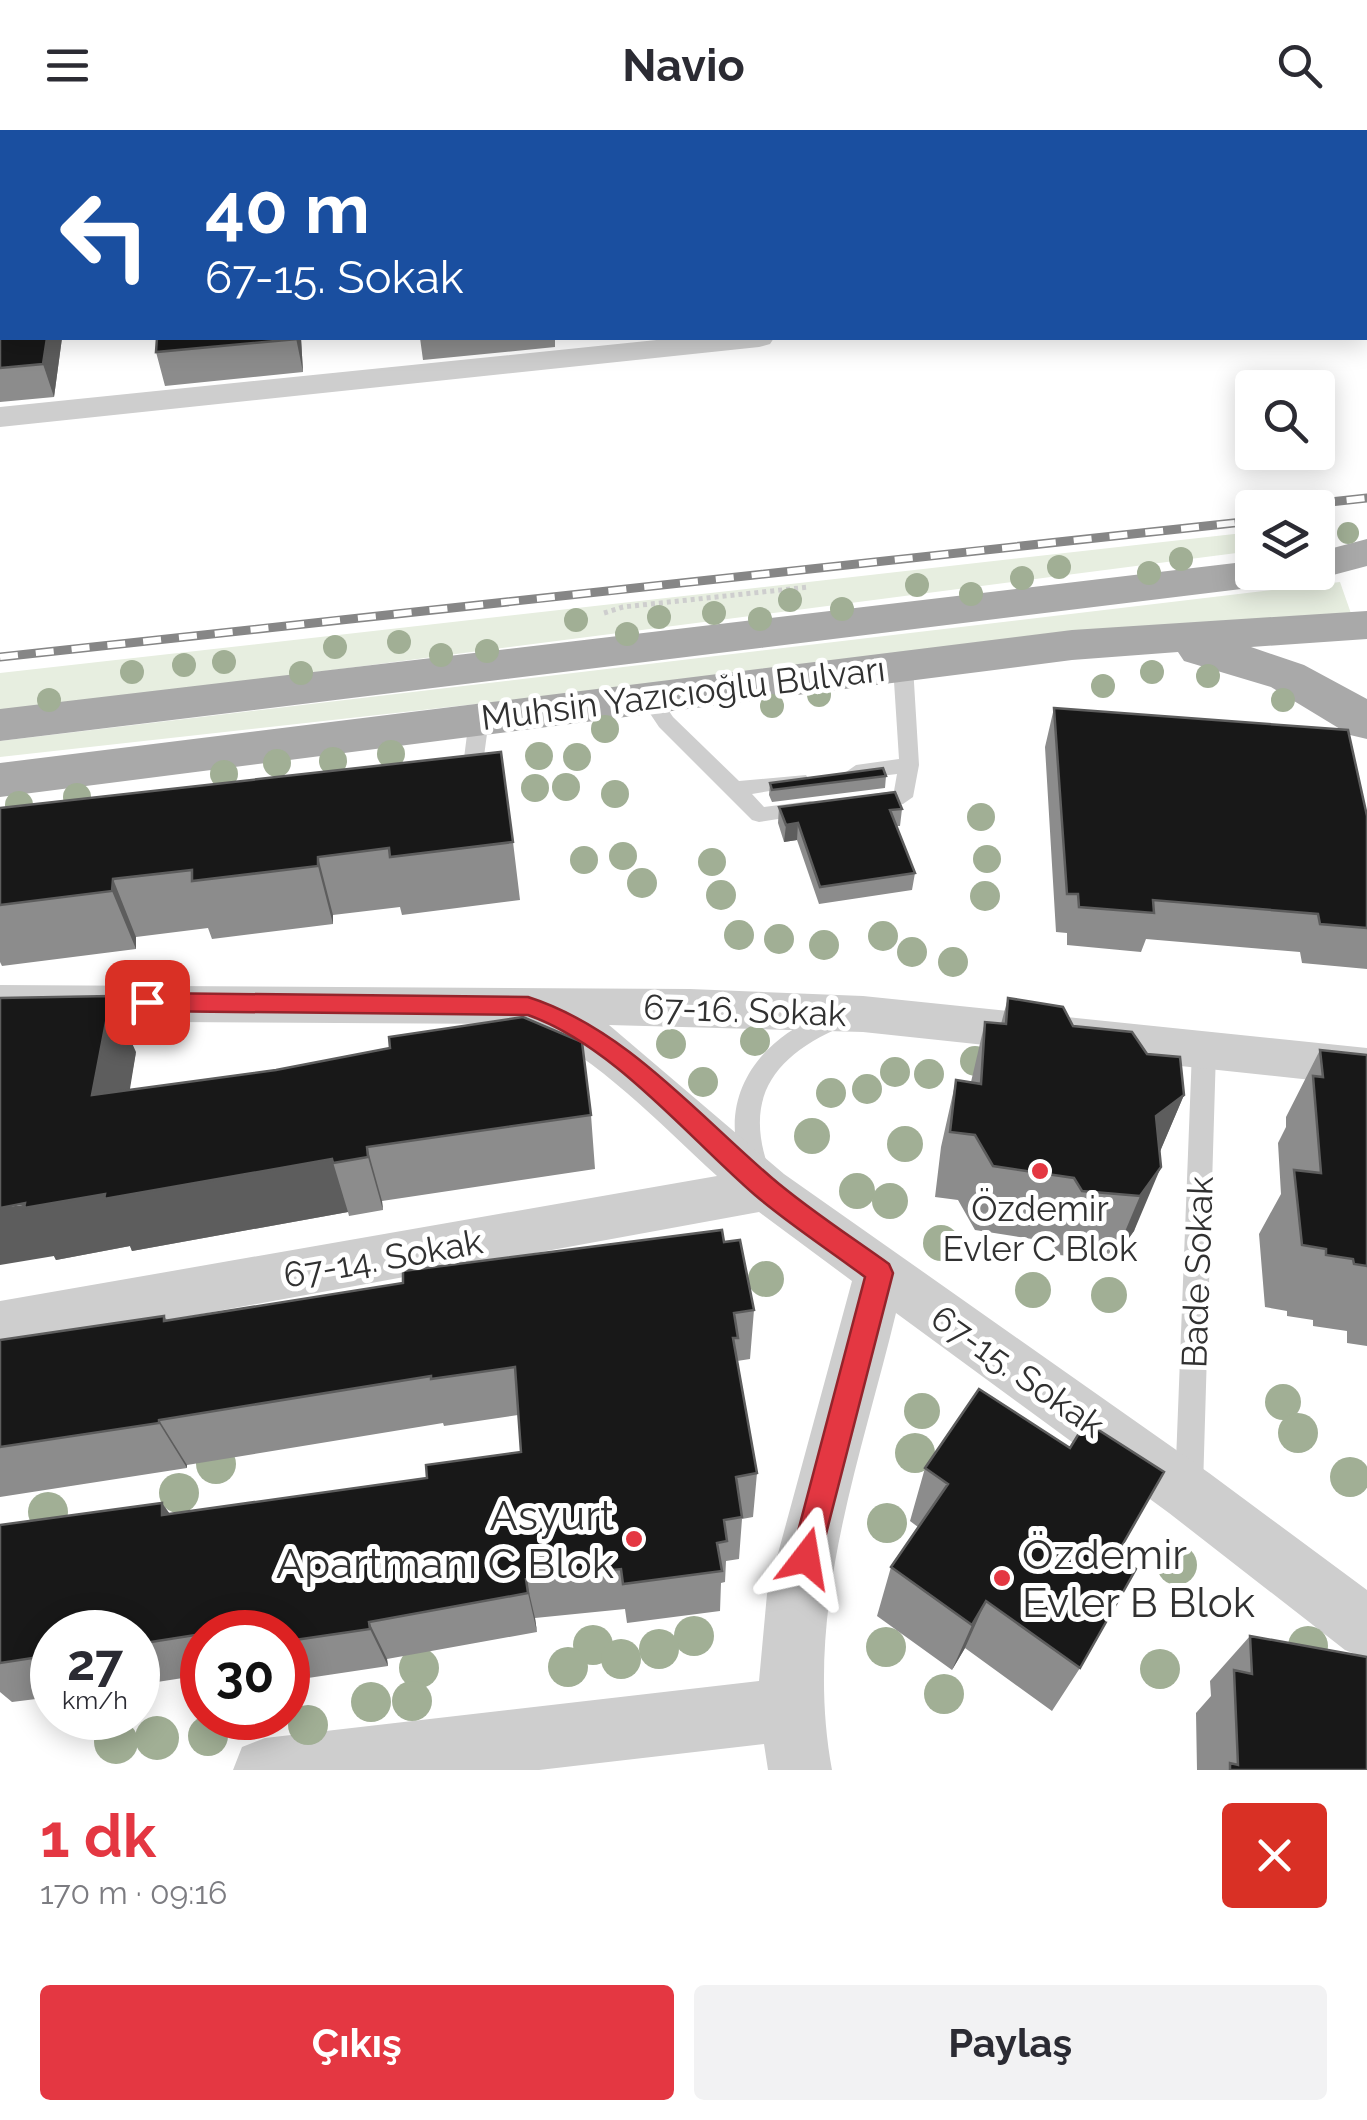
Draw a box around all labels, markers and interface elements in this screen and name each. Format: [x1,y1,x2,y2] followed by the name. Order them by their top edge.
[40,38,95,93] icon: menu
[1272,38,1327,93] icon: search
[622,39,745,92] text: Navio
[205,167,370,249] text: 40 m
[40,170,170,300] icon: left
[205,251,464,304] text: 67-15. Sokak
[1235,370,1335,590] map controls
[1235,370,1335,470] button: search
[1235,490,1335,590] button: layers
[479,648,887,738] street label: Muhsin Yazıcıoğlu Bulvarı
[105,960,190,1045] pin
[120,975,175,1030] icon: arrive
[643,986,848,1034] street label: 67-16. Sokak
[1029,1160,1051,1182] marker: Özdemir Evler C Blok
[1173,1175,1221,1369] street label: Bade Sokak
[943,1188,1138,1269] place label: Özdemir Evler C Blok
[280,1220,486,1296] street label: 67-14. Sokak
[924,1297,1112,1446] street label: 67-15. Sokak
[276,1491,614,1588] place label: Asyurt Apartmanı C Blok
[754,1506,858,1610] position arrow
[623,1528,645,1550] marker: Asyurt Apartmanı C Blok
[1022,1530,1255,1627] place label: Özdemir Evler B Blok
[991,1567,1013,1589] marker: Özdemir Evler B Blok
[180,1610,310,1740] speed limit sign: 30
[67,1633,123,1692] text: 27
[62,1685,128,1715] text: km/h
[40,1801,156,1871] text: 1 dk
[1222,1803,1327,1908] button: close
[40,1874,227,1911] text: 170 m · 09:16
[40,1985,674,2100] button: Çıkış
[694,1985,1327,2100] button: Paylaş

